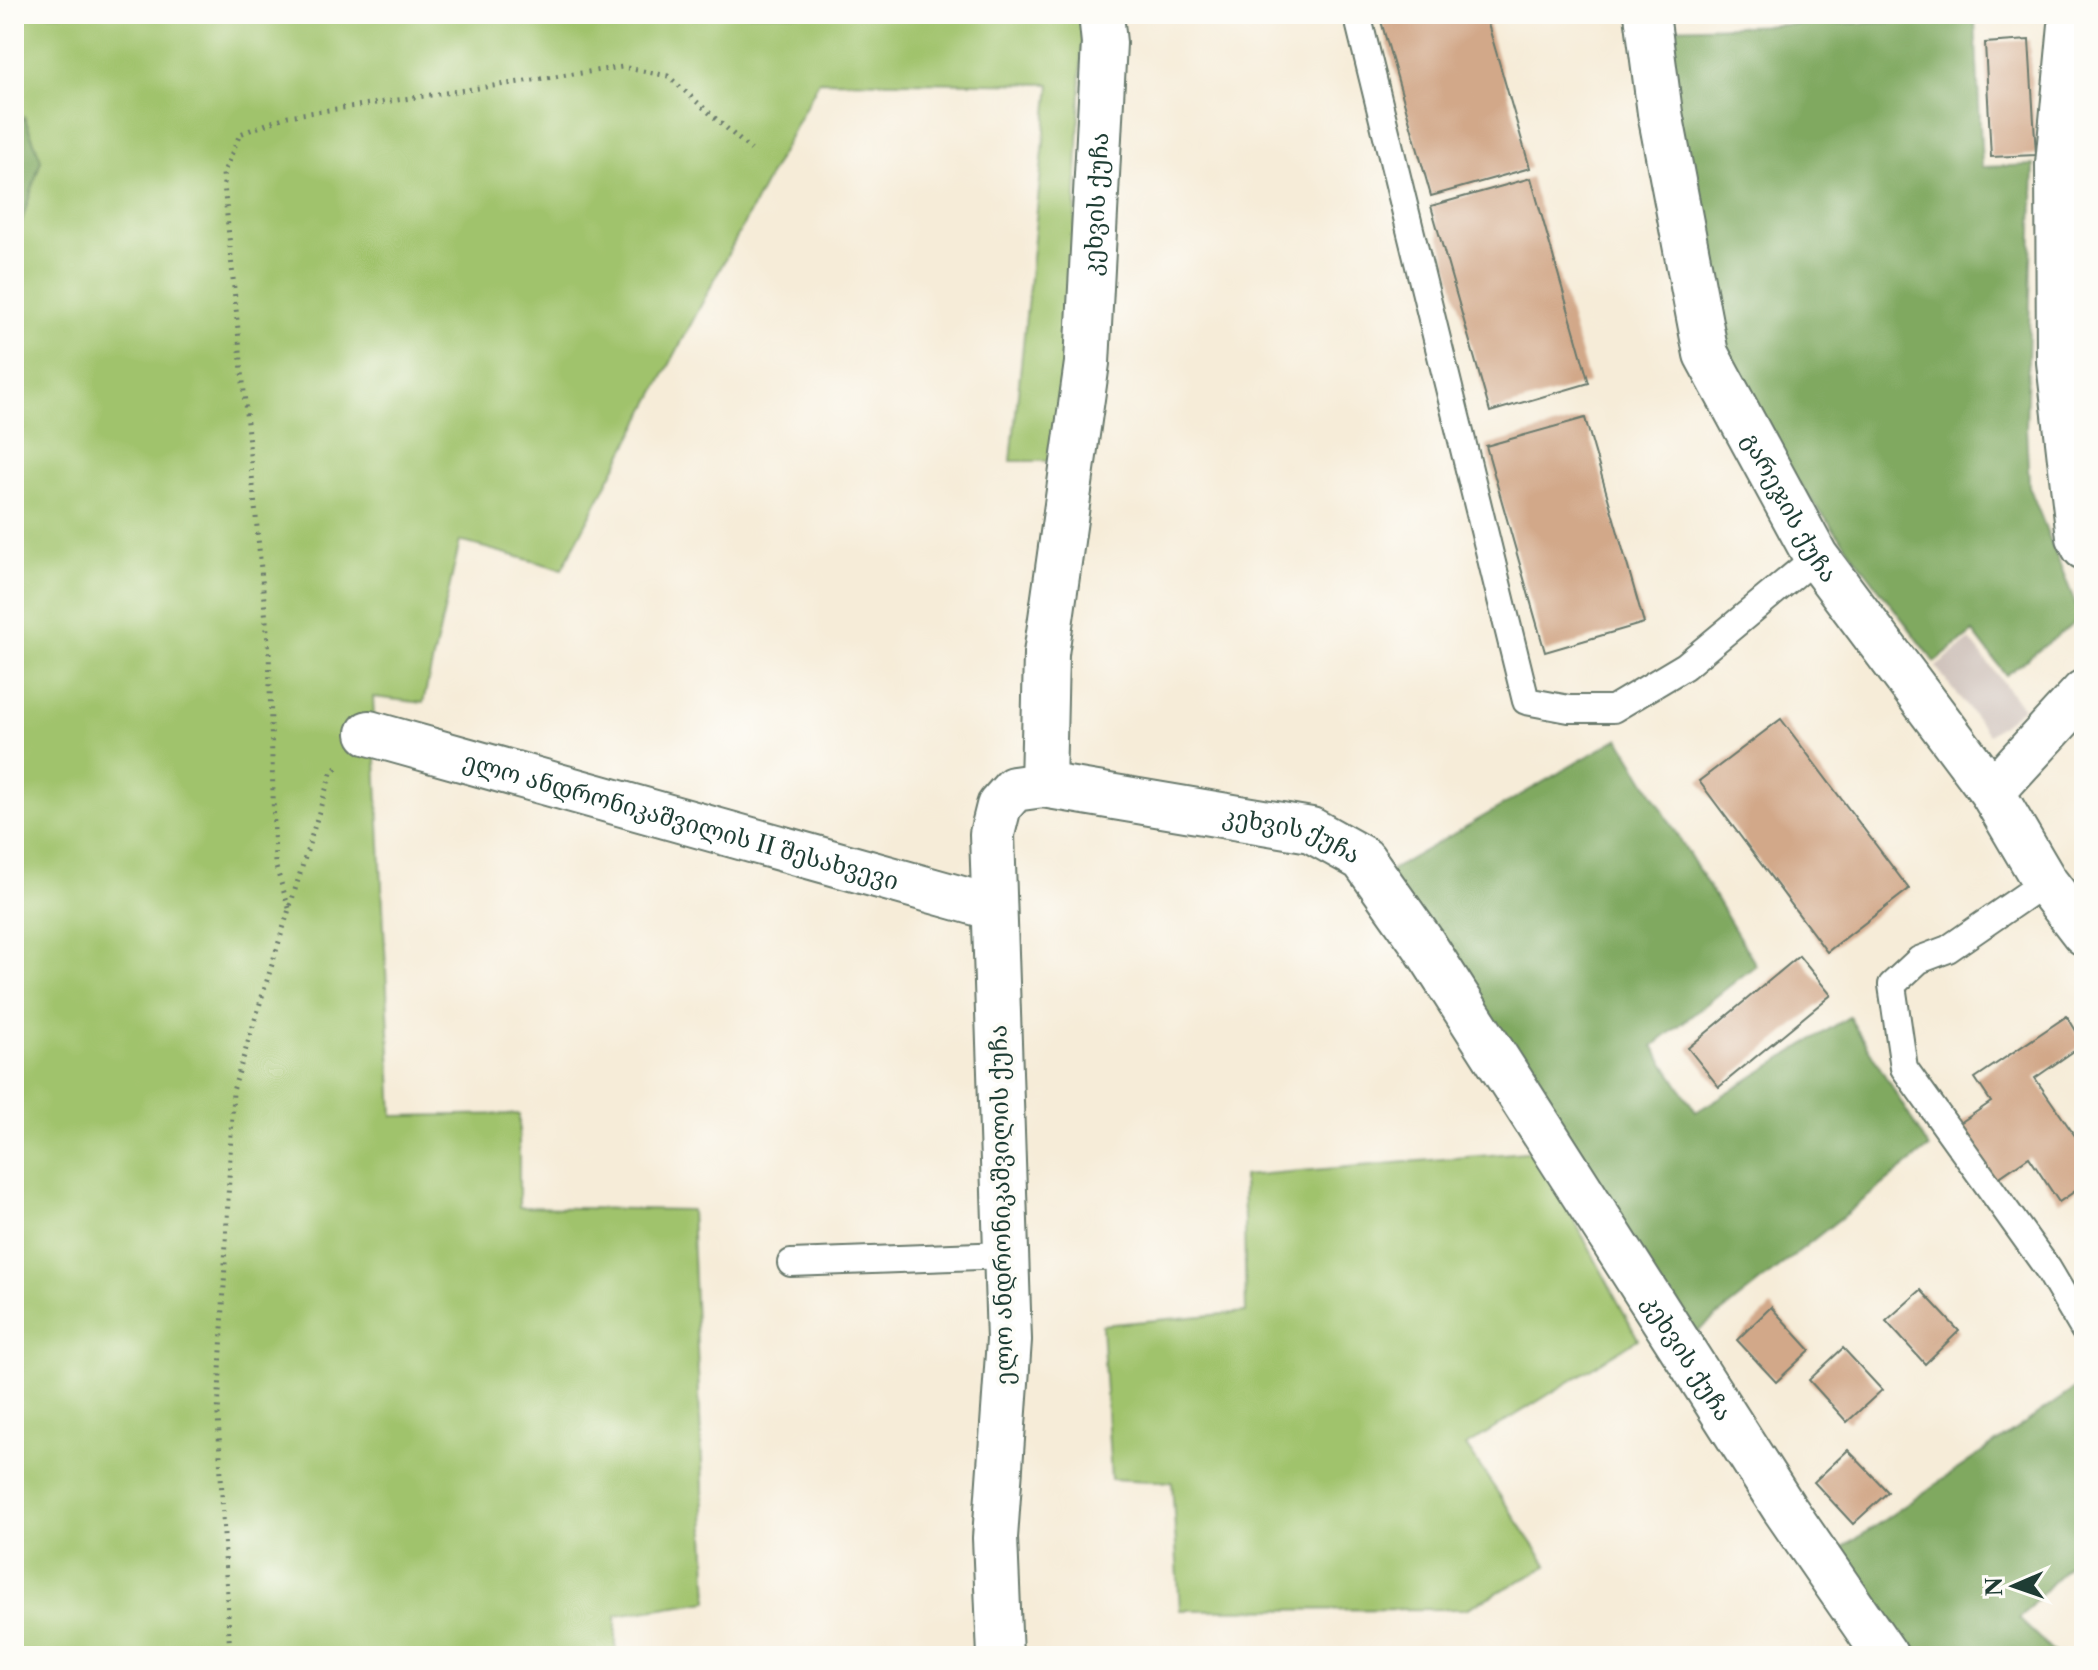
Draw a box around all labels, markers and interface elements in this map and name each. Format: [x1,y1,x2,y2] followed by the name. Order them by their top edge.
[1077,132,1114,277] street label: კეხვის ქუჩა
[1737,427,1844,588] street label: გარეჯის ქუჩა
[460,746,902,895] street label: ელო ანდრონიკაშვილის II შესახვევი
[1220,801,1366,869] street label: კეხვის ქუჩა
[983,1025,1019,1385] street label: ელო ანდრონიკაშვილის ქუჩა
[1637,1289,1739,1426] street label: კეხვის ქუჩა
[1974,1546,2054,1626] north arrow
[1981,1577,2008,1597] text: N

